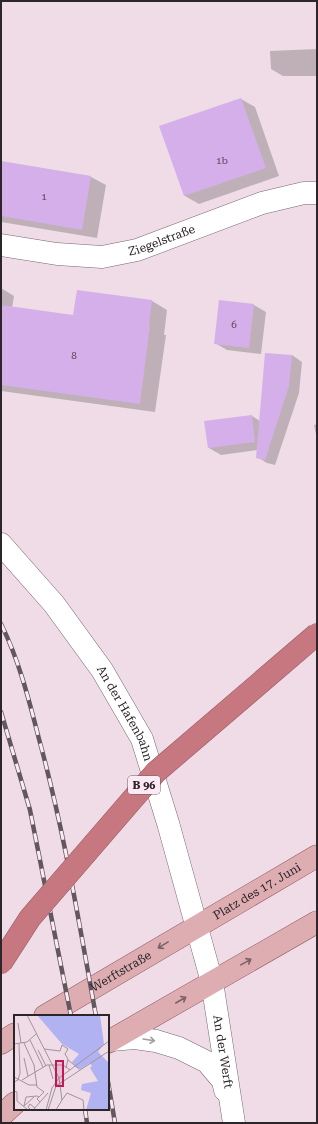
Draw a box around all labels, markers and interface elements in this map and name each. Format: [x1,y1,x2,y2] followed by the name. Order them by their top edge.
[216,155,228,166] house number: 1b
[41,191,47,202] house number: 1
[127,222,197,259] street label: Ziegelstraße
[231,319,237,330] house number: 6
[71,350,77,361] house number: 8
[94,663,155,763] street label: An der Hafenbahn
[128,776,160,794] road number: B 96
[211,860,304,923] street label: Platz des 17. Juni
[157,942,169,950] one-way arrow
[88,948,154,995] street label: Werftstraße
[240,958,252,966] one-way arrow
[175,995,187,1003] one-way arrow
[210,1014,236,1090] street label: An der Werft
[14,1015,109,1110] inset map
[143,1036,156,1044] one-way arrow

